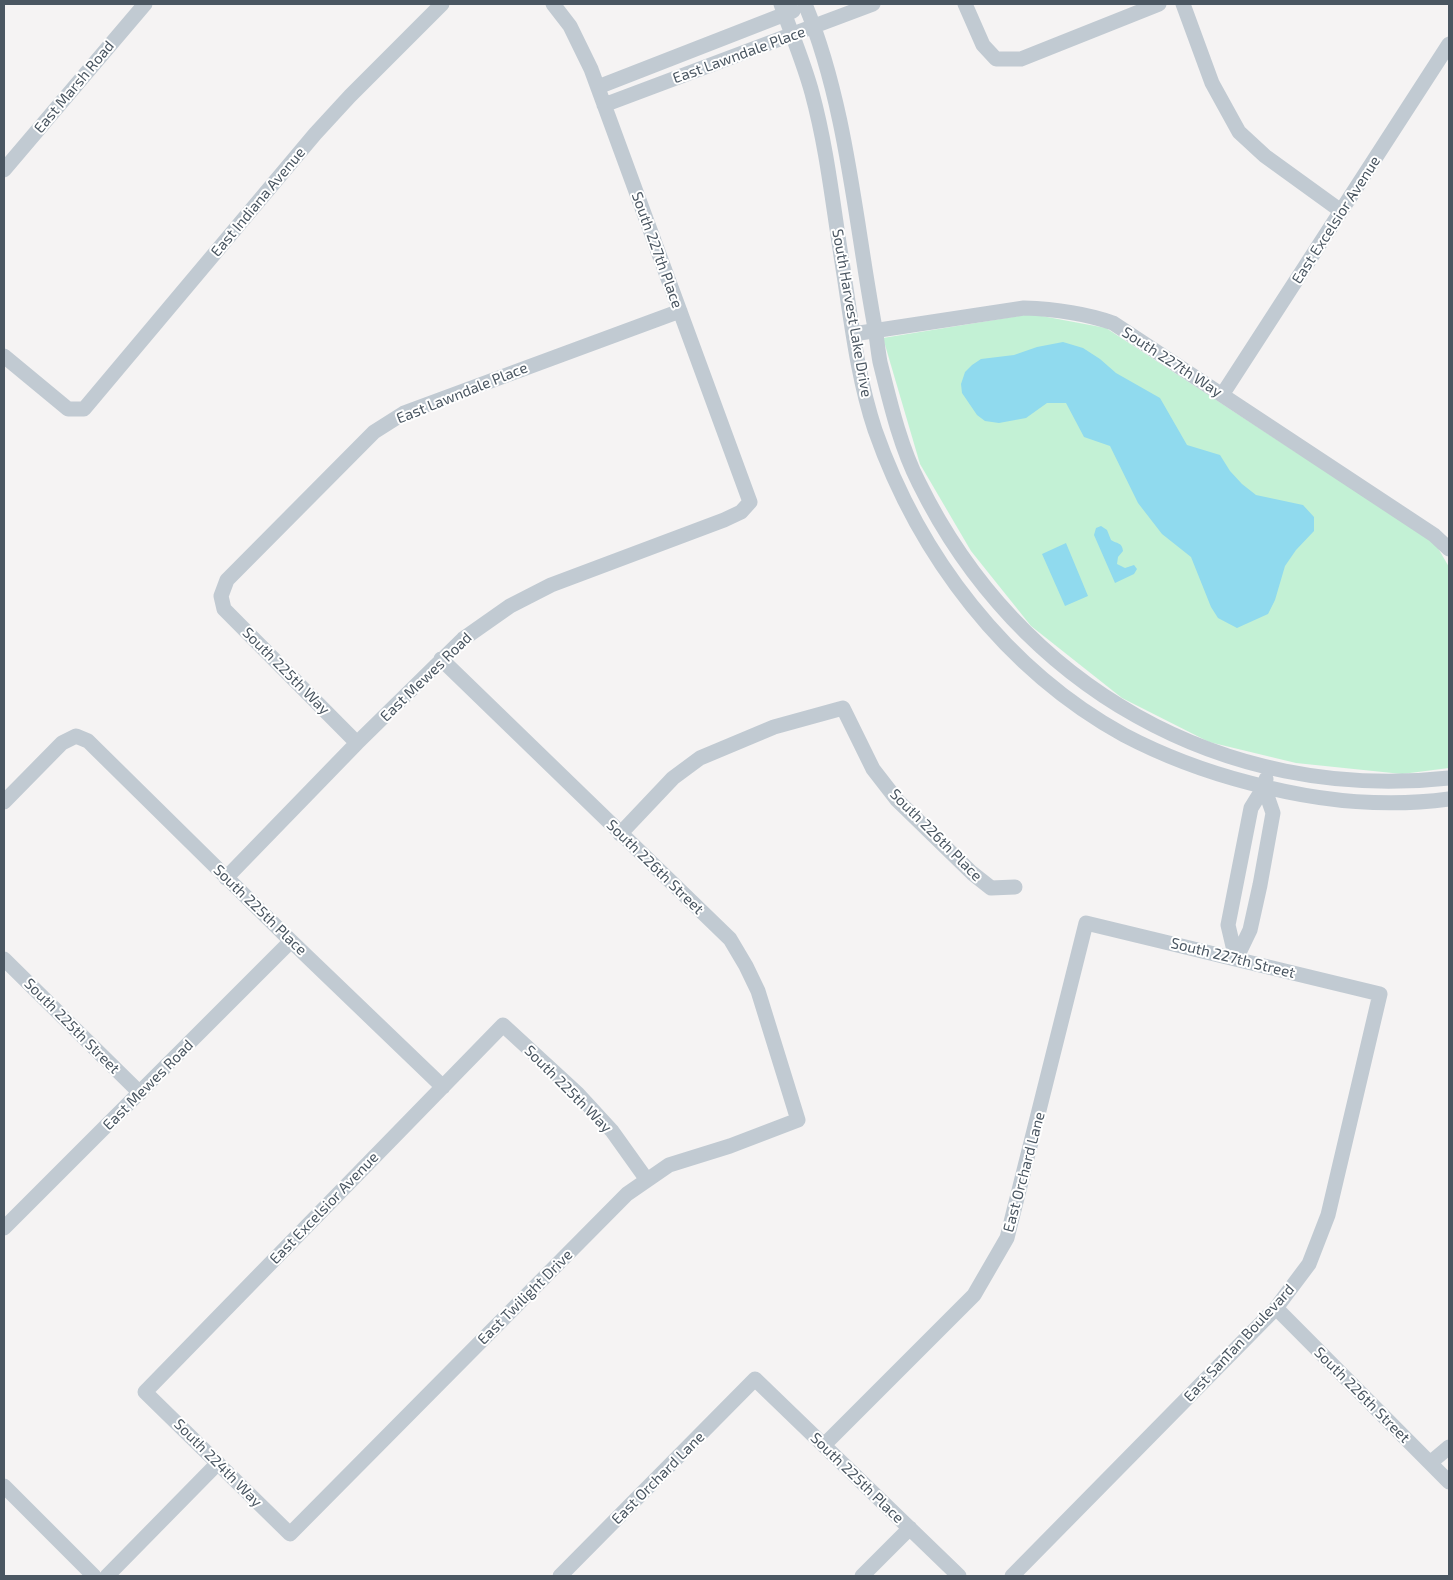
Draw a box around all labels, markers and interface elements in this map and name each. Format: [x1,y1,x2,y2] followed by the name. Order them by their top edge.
[670,23,808,87] street label: East Lawndale Place
[30,37,118,137] street label: East Marsh Road
[207,144,309,260] street label: East Indiana Avenue
[1288,153,1384,287] street label: East Excelsior Avenue
[628,189,686,311] street label: South 227th Place
[828,227,876,399] street label: South Harvest Lake Drive
[1119,323,1225,401] street label: South 227th Way
[394,358,530,428] street label: East Lawndale Place
[239,624,333,718] street label: South 225th Way
[376,629,476,725] street label: East Mewes Road
[886,785,986,885] street label: South 226th Place
[603,816,707,918] street label: South 226th Street
[210,861,310,959] street label: South 225th Place
[1169,934,1297,982] street label: South 227th Street
[21,975,123,1077] street label: South 225th Street
[99,1036,197,1134] street label: East Mewes Road
[521,1042,615,1136] street label: South 225th Way
[999,1110,1049,1234] street label: East Orchard Lane
[266,1148,382,1268] street label: East Excelsior Avenue
[474,1246,576,1348] street label: East Twilight Drive
[1180,1281,1298,1405] street label: East SanTan Boulevard
[1310,1343,1414,1447] street label: South 226th Street
[170,1415,266,1511] street label: South 224th Way
[608,1428,708,1528] street label: East Orchard Lane
[807,1429,907,1527] street label: South 225th Place

